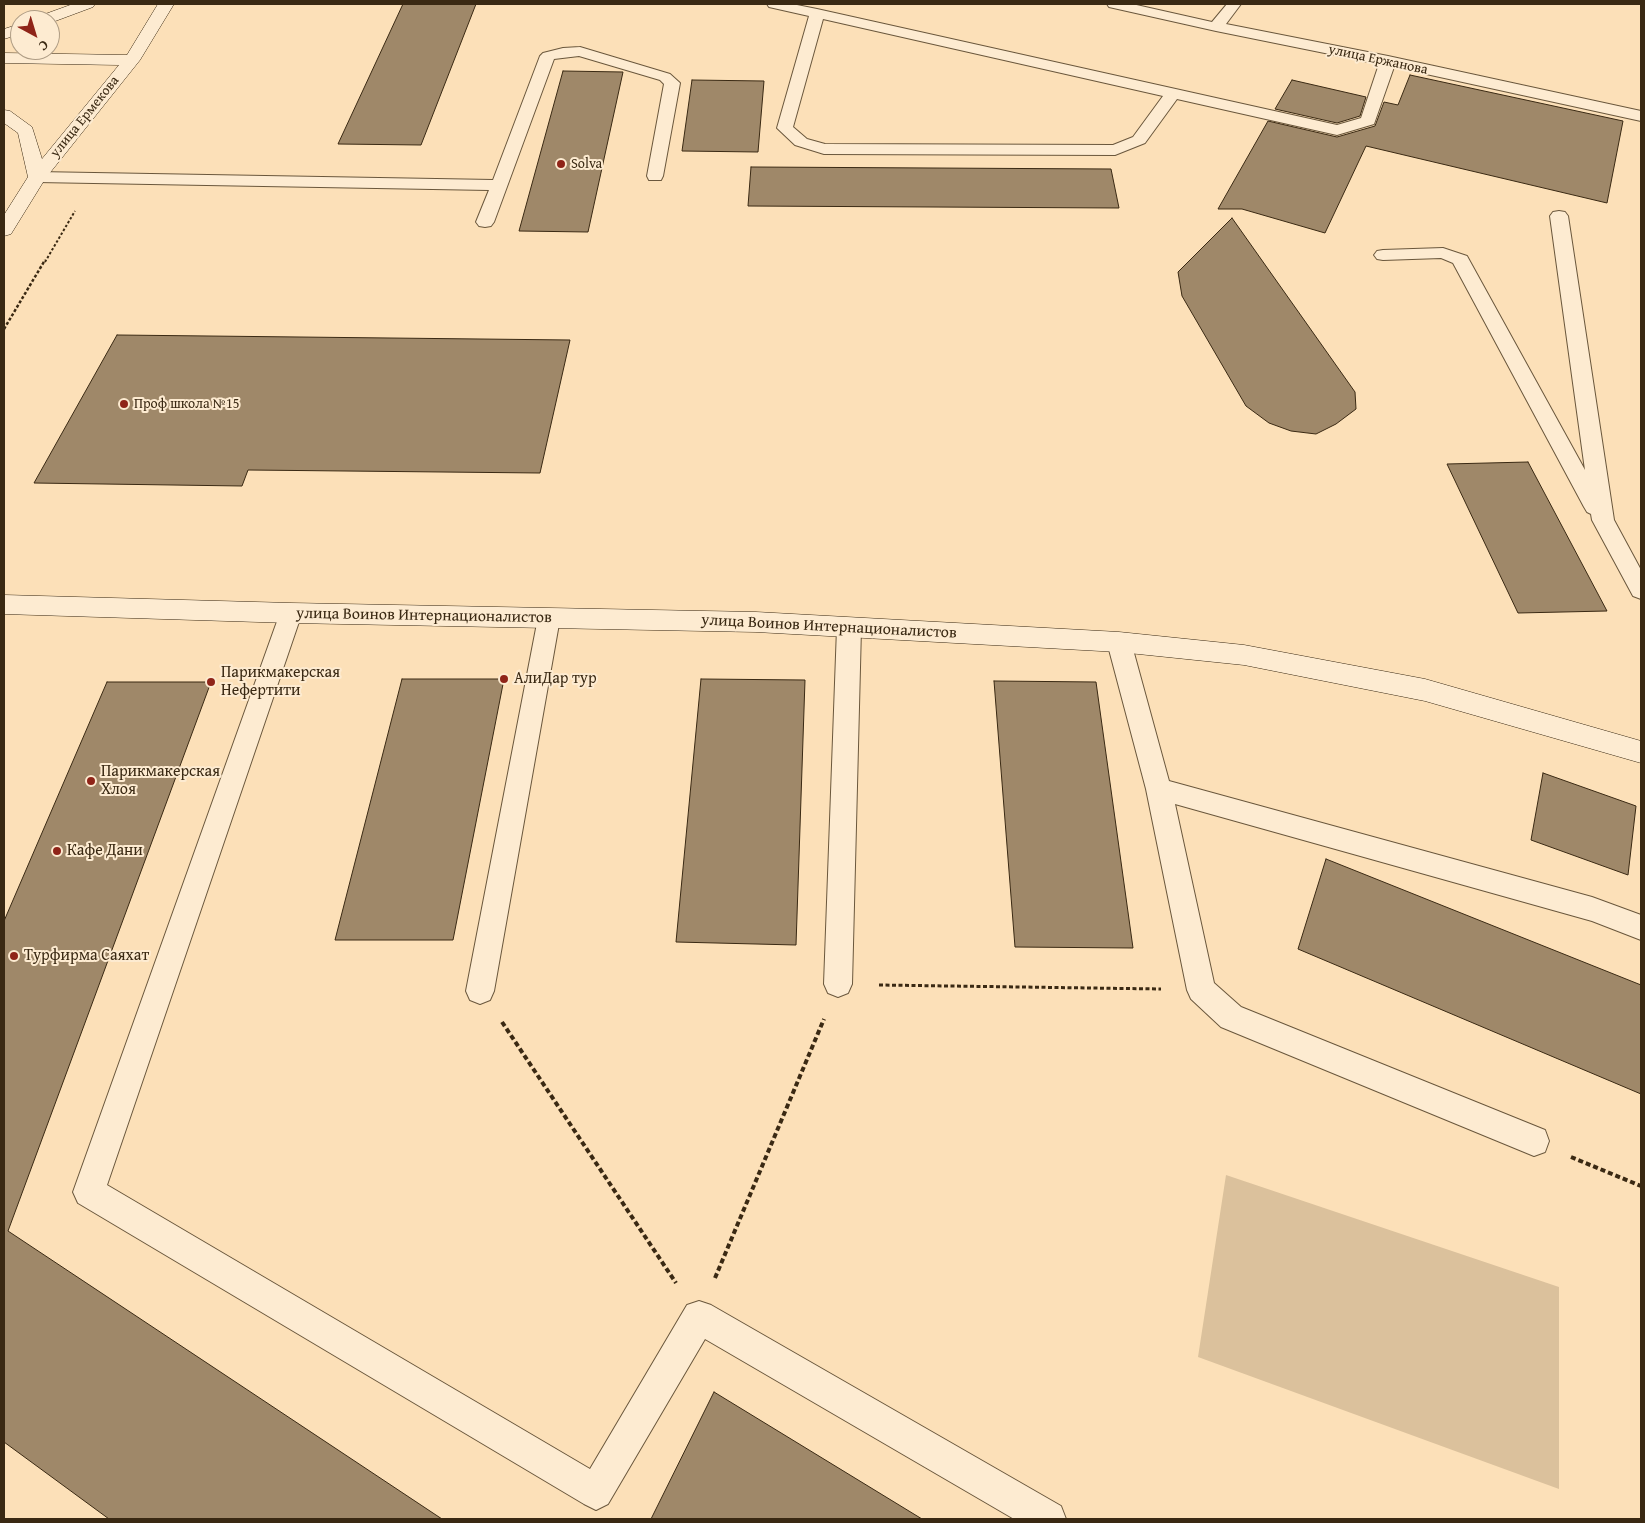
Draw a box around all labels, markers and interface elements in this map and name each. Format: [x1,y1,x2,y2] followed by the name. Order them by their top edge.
[10,10,60,60] north arrow
[34,36,53,56] text: С
[1327,41,1429,79] street label: улица Ержанова
[47,73,123,161] street label: улица Ермекова
[571,156,602,172] place label: Solva
[555,158,567,170] marker: Solva
[134,396,239,412] place label: Проф школа №15
[118,398,130,410] marker: Проф школа №15
[296,604,552,628] street label: улица Воинов Интернационалистов
[701,611,957,643] street label: улица Воинов Интернационалистов
[221,663,340,701] place label: Парикмакерская Нефертити
[514,669,597,689] place label: АлиДар тур
[498,673,510,685] marker: АлиДар тур
[205,676,217,688] marker: Парикмакерская Нефертити
[101,762,220,800] place label: Парикмакерская Хлоя
[85,775,97,787] marker: Парикмакерская Хлоя
[67,841,143,861] place label: Кафе Дани
[51,845,63,857] marker: Кафе Дани
[24,946,149,966] place label: Турфирма Саяхат
[8,950,20,962] marker: Турфирма Саяхат

